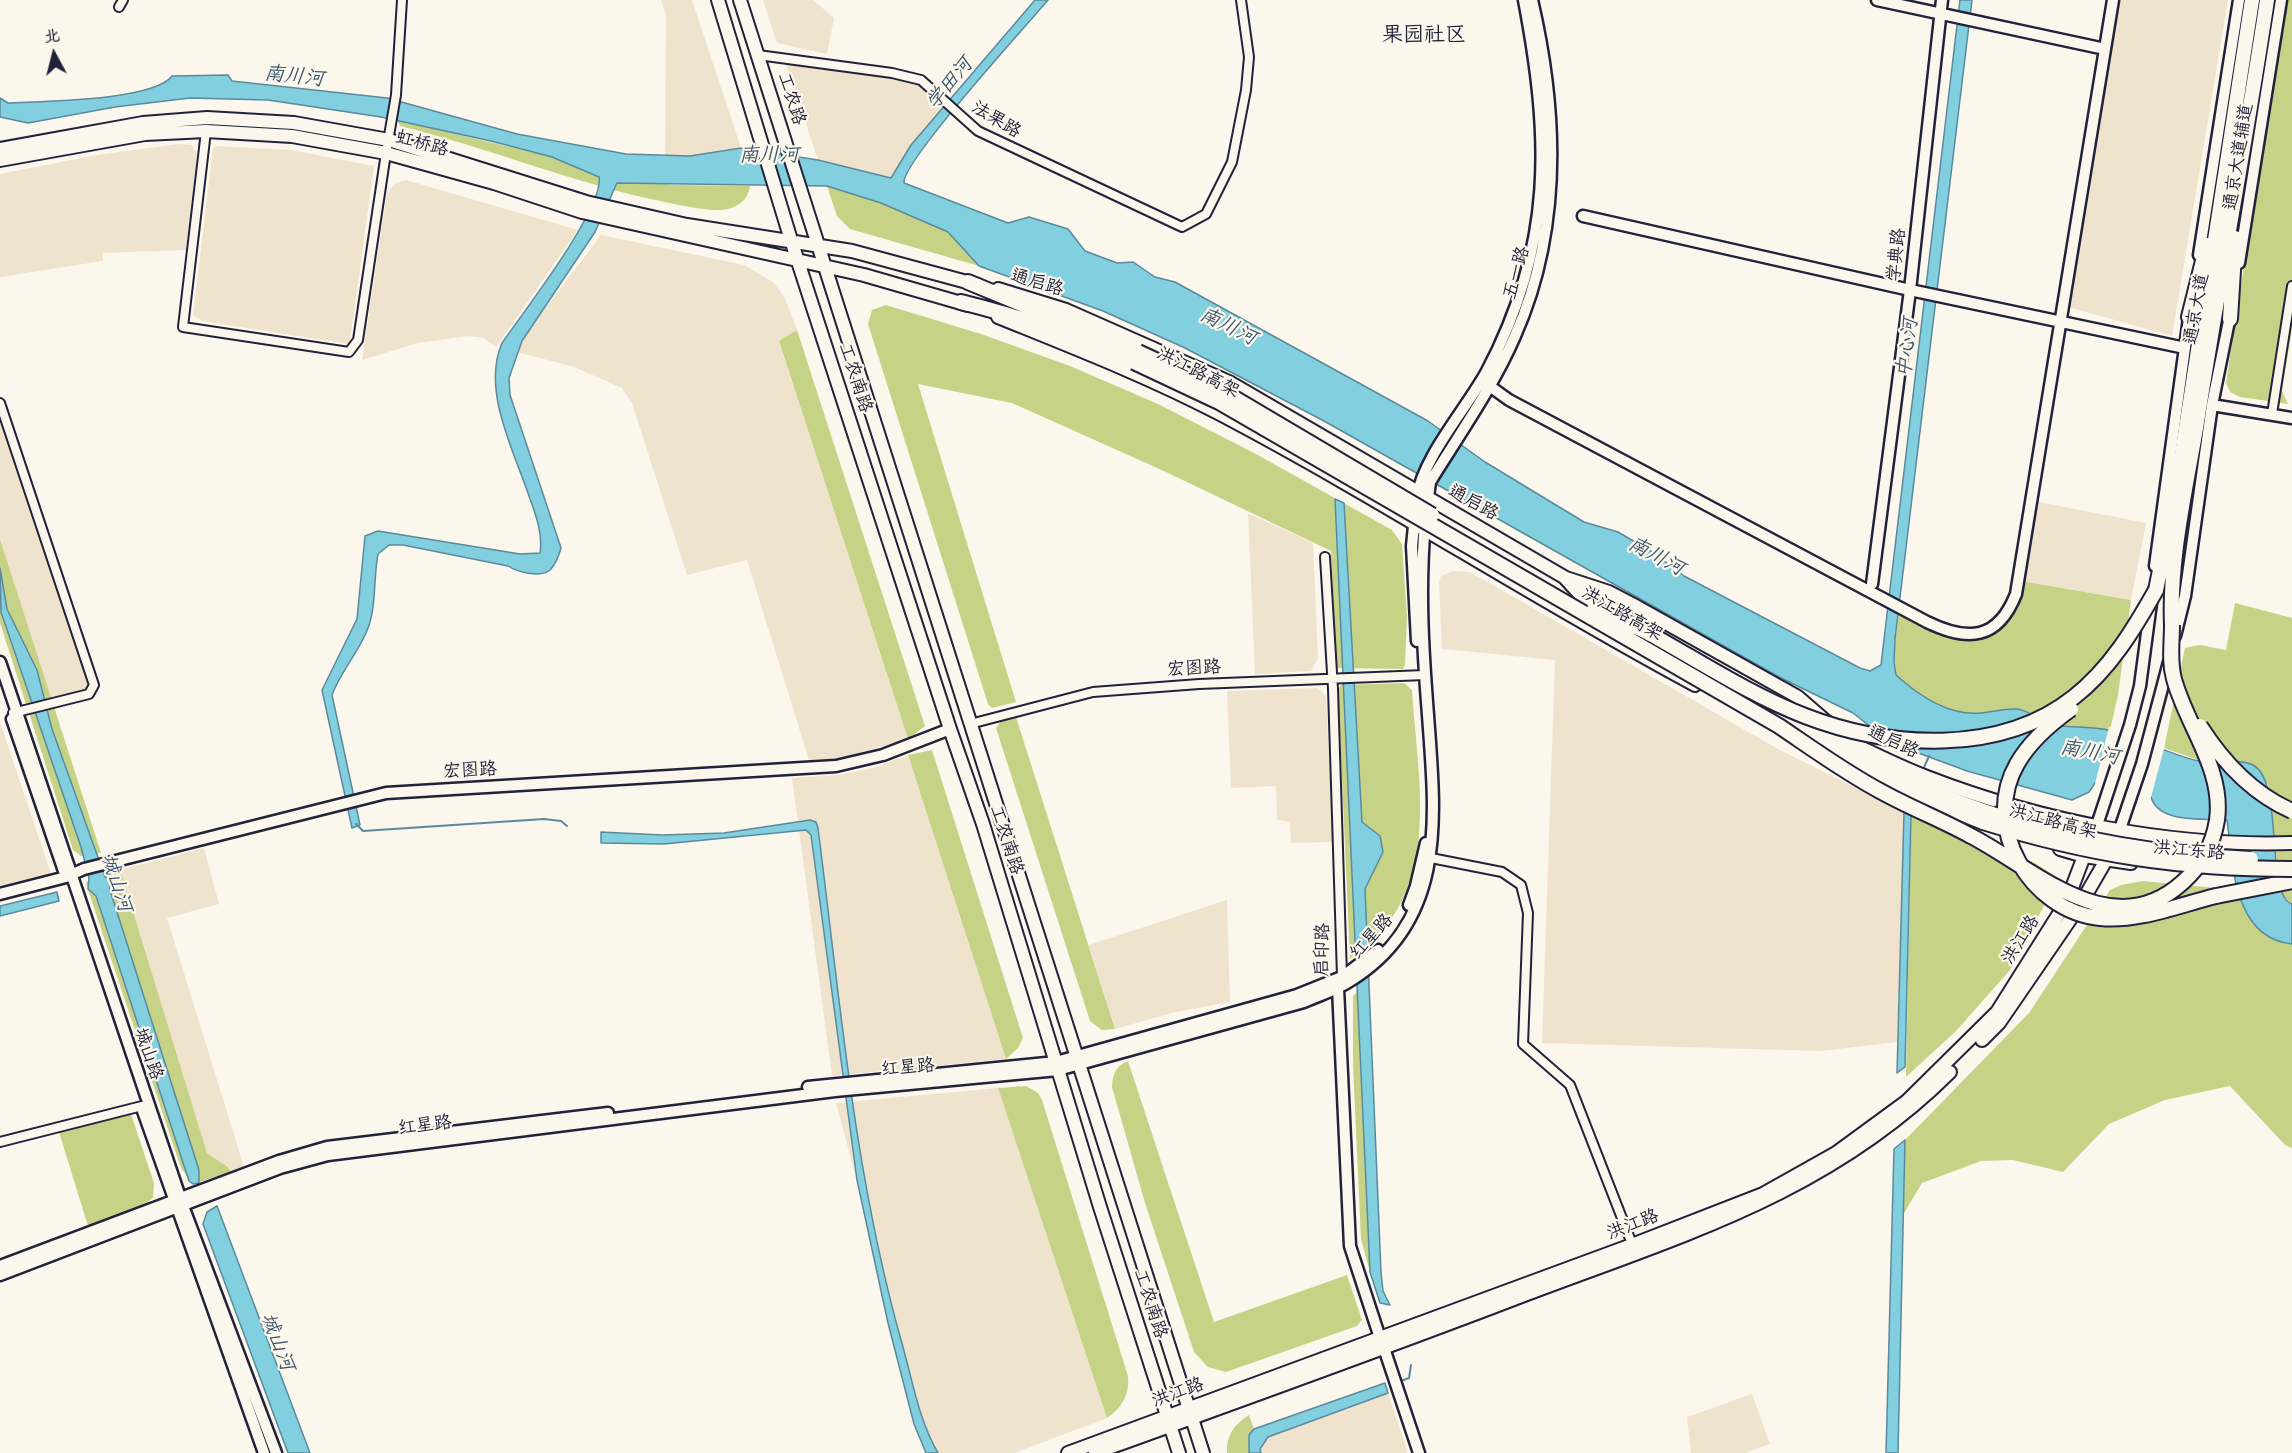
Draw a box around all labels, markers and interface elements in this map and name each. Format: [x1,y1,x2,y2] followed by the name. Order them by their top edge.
[42,20,61,51] text: 北
[1382,23,1466,49] district label: 果园社区
[24,24,84,84] north arrow
[922,53,978,115] water label: 学田河
[263,62,325,92] water label: 南川河
[772,70,810,128] street label: 工农路
[967,97,1025,143] street label: 法果路
[2220,102,2258,212] street label: 通京大道辅道
[393,127,451,161] street label: 虹桥路
[739,144,799,168] water label: 南川河
[1883,227,1911,283] street label: 学典路
[1499,244,1535,302] street label: 五一路
[1008,265,1066,301] street label: 通启路
[2180,272,2214,346] street label: 通京大道
[1196,303,1260,351] water label: 南川河
[1892,317,1924,379] water label: 中心河
[834,340,876,416] street label: 工农南路
[1153,343,1243,403] street label: 洪江路高架
[1444,480,1502,526] street label: 通启路
[1624,532,1688,582] water label: 南川河
[1578,582,1666,646] street label: 洪江路高架
[1166,657,1222,681] street label: 宏图路
[1864,721,1922,763] street label: 通启路
[2058,735,2122,771] water label: 南川河
[442,759,498,783] street label: 宏图路
[2007,800,2099,844] street label: 洪江路高架
[985,802,1027,878] street label: 工农南路
[2152,837,2226,865] street label: 洪江东路
[95,851,137,915] water label: 城山河
[1346,910,1398,964] street label: 红星路
[1998,911,2044,969] street label: 洪江路
[1312,923,1334,977] street label: 启印路
[129,1025,167,1083] street label: 城山路
[880,1055,936,1081] street label: 红星路
[397,1112,453,1140] street label: 红星路
[1604,1205,1662,1245] street label: 洪江路
[1129,1266,1171,1342] street label: 工农南路
[255,1310,299,1374] water label: 城山河
[1149,1374,1207,1412] street label: 洪江路

